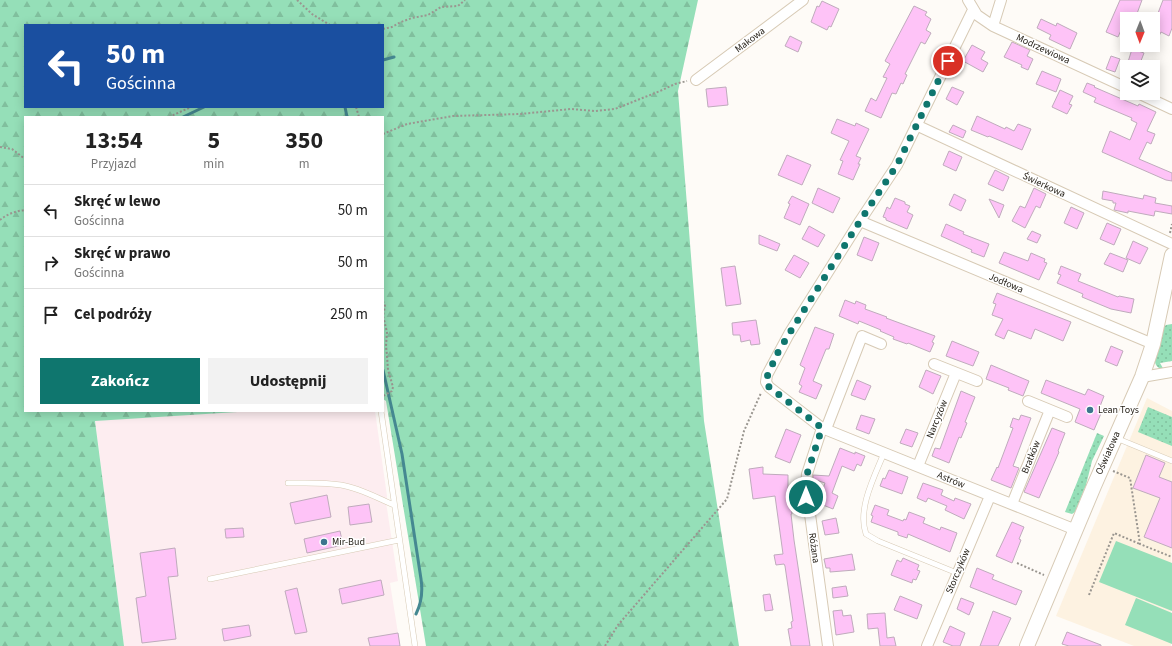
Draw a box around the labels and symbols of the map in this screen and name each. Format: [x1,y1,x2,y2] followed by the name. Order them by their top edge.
[1120,12,1160,52] north arrow
[732,24,768,56] street label: Makowa
[1014,30,1072,68] street label: Modrzewiowa
[931,44,965,78] pin
[1020,169,1068,201] street label: Świerkowa
[987,269,1025,297] street label: Jodłowa
[923,398,951,440] street label: Narcyzów
[1098,403,1139,417] place label: Lean Toys
[1085,405,1095,415] marker: Lean Toys
[1092,429,1124,477] street label: Oświatowa
[1018,438,1044,476] street label: Bratków
[935,468,967,492] street label: Astrów
[785,476,827,518] position arrow
[805,532,823,564] street label: Różana
[332,535,365,549] place label: Mir-Bud
[319,537,329,547] marker: Mir-Bud
[942,546,974,596] street label: Storczyków

